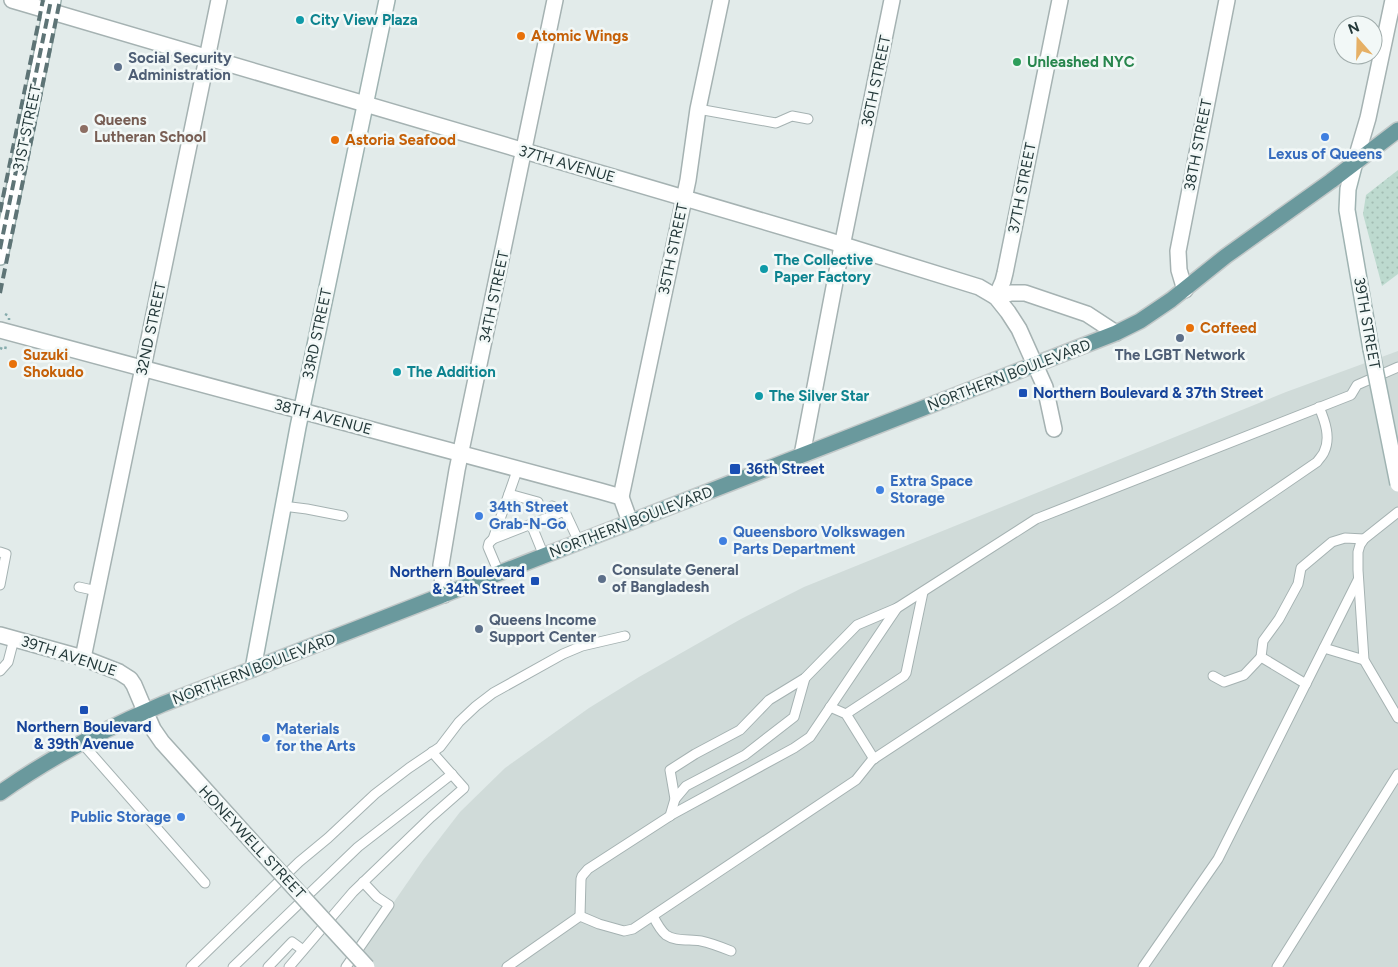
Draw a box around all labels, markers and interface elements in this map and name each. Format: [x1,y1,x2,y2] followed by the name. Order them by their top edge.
[310,11,418,29] place label: City View Plaza
[294,14,306,26] marker: City View Plaza
[1333,15,1383,65] north arrow
[1346,18,1362,38] text: N
[531,27,628,45] place label: Atomic Wings
[515,30,527,42] marker: Atomic Wings
[858,33,895,128] street label: 36TH STREET
[128,49,232,84] place label: Social Security Administration
[1027,53,1135,71] place label: Unleashed NYC
[1011,56,1023,68] marker: Unleashed NYC
[112,61,124,73] marker: Social Security Administration
[9,82,45,173] street label: 31ST STREET
[1180,97,1216,193] street label: 38TH STREET
[94,111,206,146] place label: Queens Lutheran School
[78,123,90,135] marker: Queens Lutheran School
[345,131,456,149] place label: Astoria Seafood
[1319,131,1331,143] marker: Lexus of Queens
[329,134,341,146] marker: Astoria Seafood
[1004,140,1040,235] street label: 37TH STREET
[517,142,617,186] street label: 37TH AVENUE
[1268,145,1382,163] place label: Lexus of Queens
[655,201,692,296] street label: 35TH STREET
[475,249,513,345] street label: 34TH STREET
[774,251,874,286] place label: The Collective Paper Factory
[758,263,770,275] marker: The Collective Paper Factory
[1350,276,1384,371] street label: 39TH STREET
[132,280,170,377] street label: 32ND STREET
[299,286,336,381] street label: 33RD STREET
[1200,319,1257,337] place label: Coffeed
[1184,322,1196,334] marker: Coffeed
[1174,332,1186,344] marker: The LGBT Network
[925,336,1093,414] street label: NORTHERN BOULEVARD
[23,346,84,381] place label: Suzuki Shokudo
[1115,346,1245,364] place label: The LGBT Network
[7,358,19,370] marker: Suzuki Shokudo
[407,363,496,381] place label: The Addition
[391,366,403,378] marker: The Addition
[1033,384,1264,402] place label: Northern Boulevard & 37th Street
[769,387,870,405] place label: The Silver Star
[1017,387,1029,399] marker: Northern Boulevard & 37th Street
[753,390,765,402] marker: The Silver Star
[272,395,374,439] street label: 38TH AVENUE
[746,460,825,478] place label: 36th Street
[728,462,742,476] marker: 36th Street
[890,472,973,507] place label: Extra Space Storage
[547,483,715,561] street label: NORTHERN BOULEVARD
[874,484,886,496] marker: Extra Space Storage
[489,498,568,533] place label: 34th Street Grab-N-Go
[473,510,485,522] marker: 34th Street Grab-N-Go
[733,523,905,558] place label: Queensboro Volkswagen Parts Department
[717,535,729,547] marker: Queensboro Volkswagen Parts Department
[612,561,739,596] place label: Consulate General of Bangladesh
[390,563,525,598] place label: Northern Boulevard & 34th Street
[596,573,608,585] marker: Consulate General of Bangladesh
[529,575,541,587] marker: Northern Boulevard & 34th Street
[489,611,597,646] place label: Queens Income Support Center
[473,623,485,635] marker: Queens Income Support Center
[170,630,338,708] street label: NORTHERN BOULEVARD
[19,632,119,680] street label: 39TH AVENUE
[78,704,90,716] marker: Northern Boulevard & 39th Avenue
[16,718,152,753] place label: Northern Boulevard & 39th Avenue
[276,720,356,755] place label: Materials for the Arts
[260,732,272,744] marker: Materials for the Arts
[195,782,310,903] street label: HONEYWELL STREET
[70,808,172,826] place label: Public Storage
[175,811,187,823] marker: Public Storage

